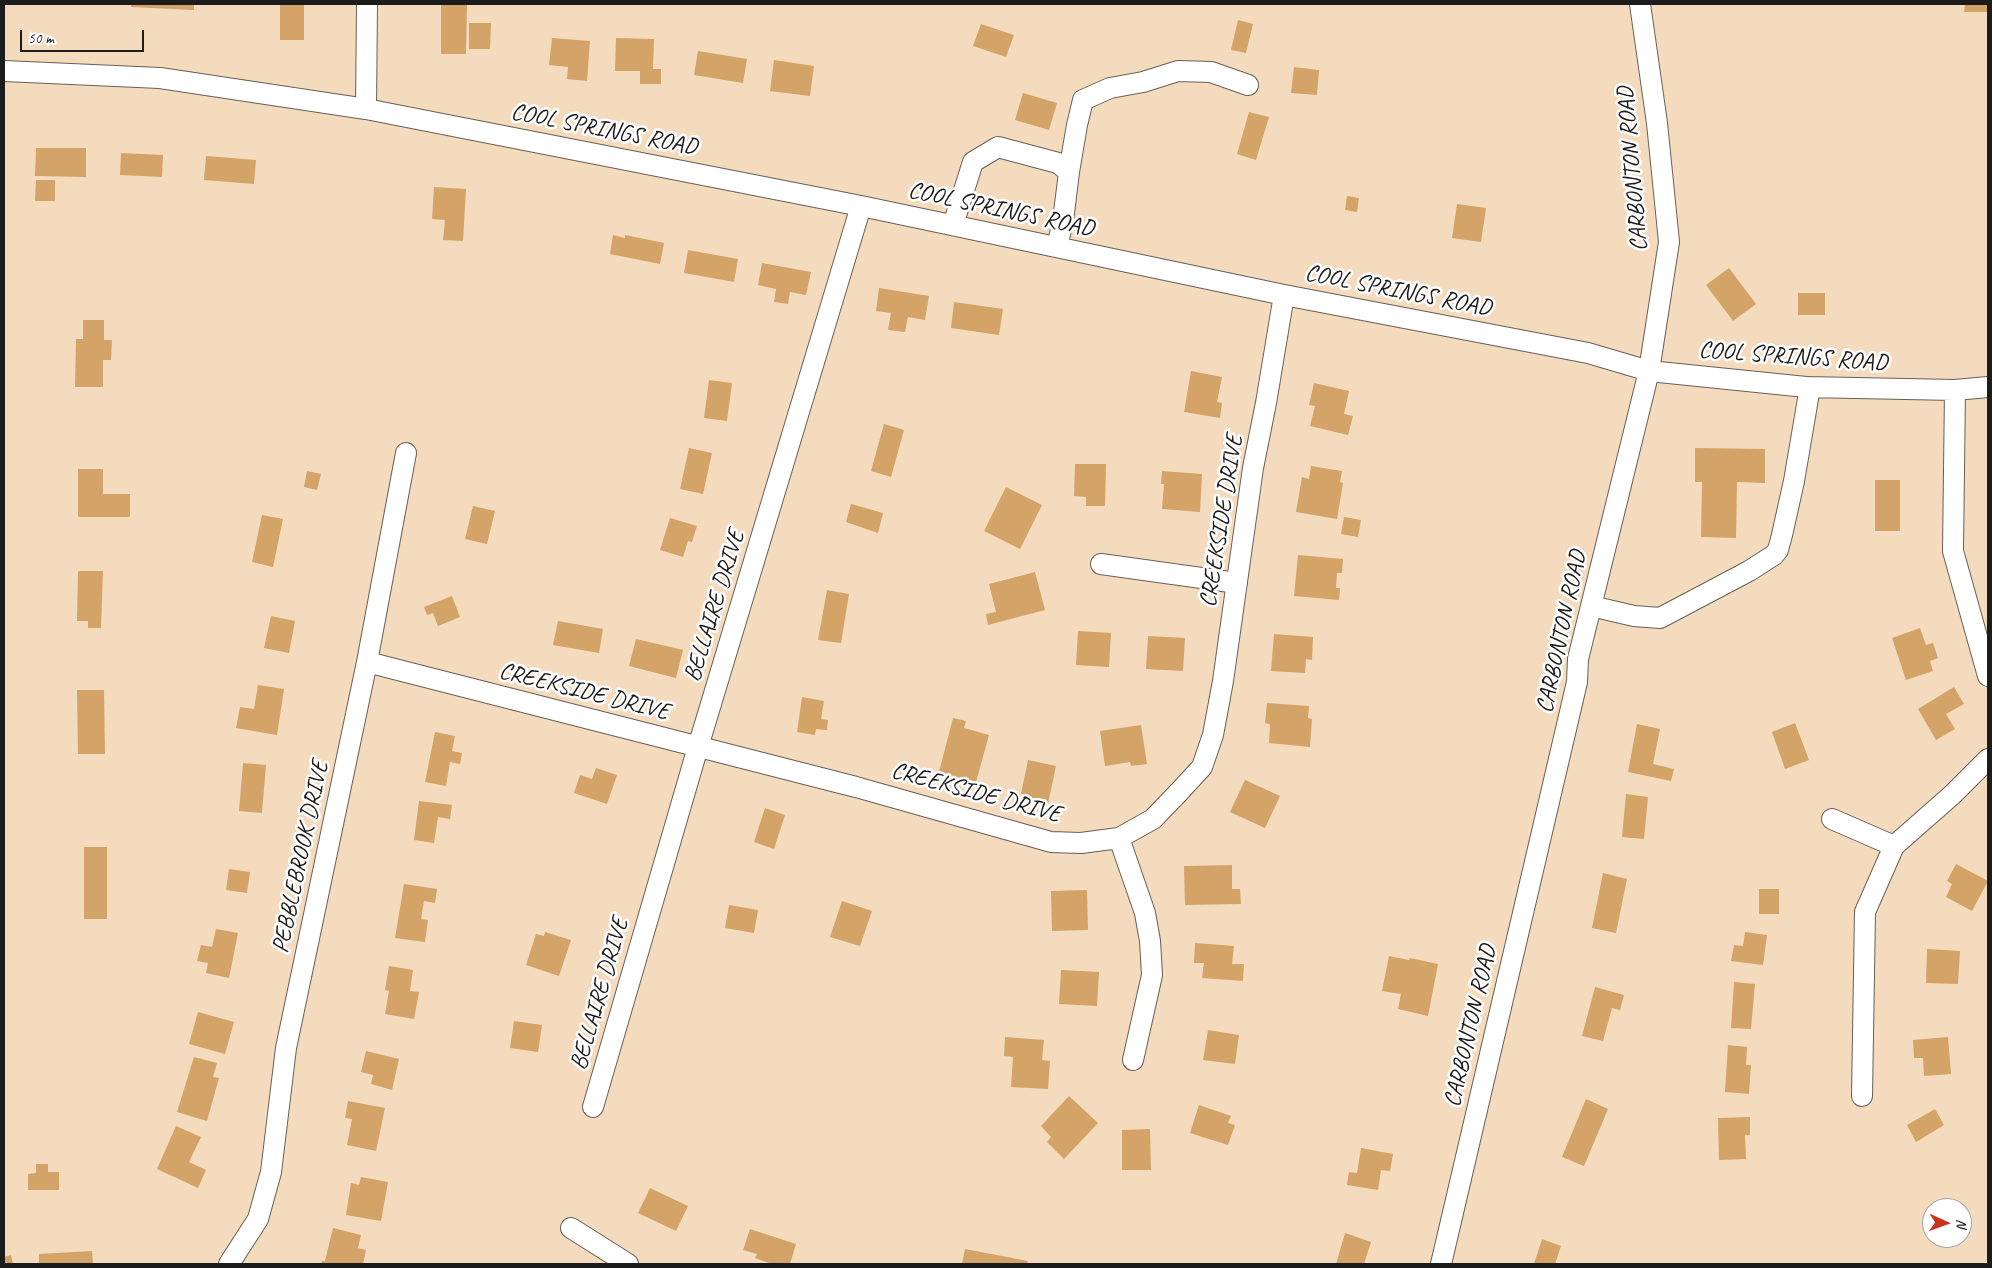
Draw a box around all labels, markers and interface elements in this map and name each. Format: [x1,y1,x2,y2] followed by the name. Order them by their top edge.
[22,20,146,52] scale bar
[28,29,54,48] text: 50 m
[1611,85,1655,253] street label: CARBONTON ROAD
[508,98,700,162] street label: COOL SPRINGS ROAD
[906,176,1096,244] street label: COOL SPRINGS ROAD
[1302,259,1494,323] street label: COOL SPRINGS ROAD
[1698,336,1888,378] street label: COOL SPRINGS ROAD
[1194,433,1250,609] street label: CREEKSIDE DRIVE
[678,527,752,685] street label: BELLAIRE DRIVE
[1531,548,1593,716] street label: CARBONTON ROAD
[496,657,672,727] street label: CREEKSIDE DRIVE
[888,757,1064,829] street label: CREEKSIDE DRIVE
[267,758,335,956] street label: PEBBLEBROOK DRIVE
[565,915,635,1073] street label: BELLAIRE DRIVE
[1438,942,1504,1110] street label: CARBONTON ROAD
[1922,1198,1972,1248] north arrow
[1953,1219,1970,1228] text: N

